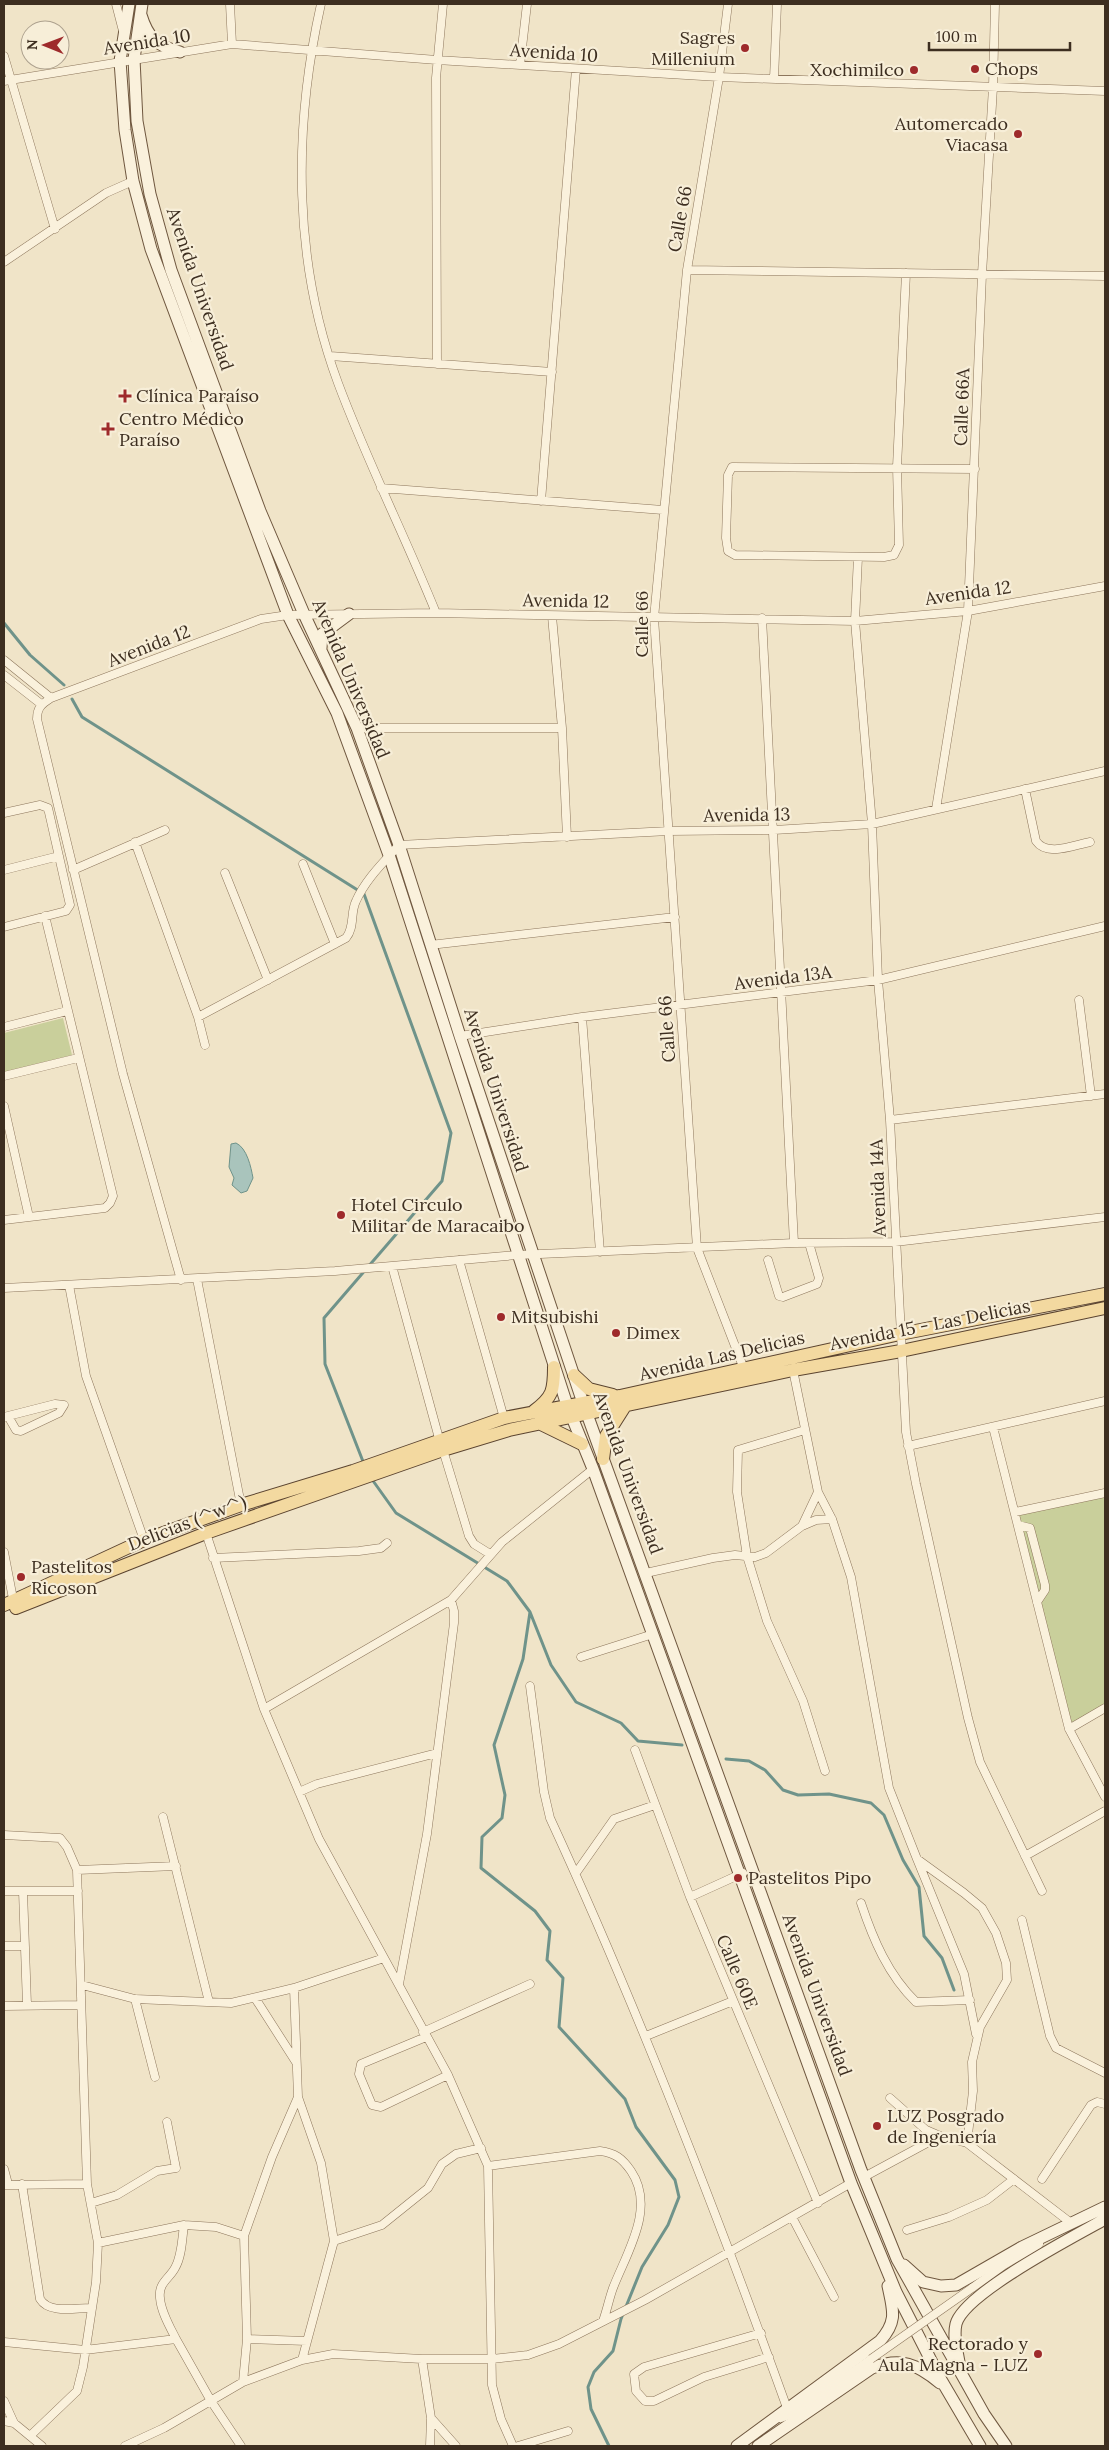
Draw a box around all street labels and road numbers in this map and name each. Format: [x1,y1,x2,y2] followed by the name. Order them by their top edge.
[101,23,192,60] street label: Avenida 10
[508,38,599,67] street label: Avenida 10
[662,184,697,254] street label: Calle 66
[161,203,239,374] street label: Avenida Universidad
[949,367,974,446] street label: Calle 66A
[922,575,1012,610] street label: Avenida 12
[521,588,610,613] street label: Avenida 12
[630,591,653,657] street label: Calle 66
[307,595,395,762] street label: Avenida Universidad
[103,619,193,672] street label: Avenida 12
[702,802,791,827] street label: Avenida 13
[732,960,834,995] street label: Avenida 13A
[653,995,680,1063] street label: Calle 66
[459,1004,534,1175] street label: Avenida Universidad
[864,1138,891,1238] street label: Avenida 14A
[827,1294,1032,1355] street label: Avenida 15 - Las Delicias
[636,1325,807,1386] street label: Avenida Las Delicias
[588,1388,669,1557] street label: Avenida Universidad
[124,1489,249,1556] street label: Delicias (^w^)
[777,1910,858,2079] street label: Avenida Universidad
[711,1931,763,2013] street label: Calle 60E

